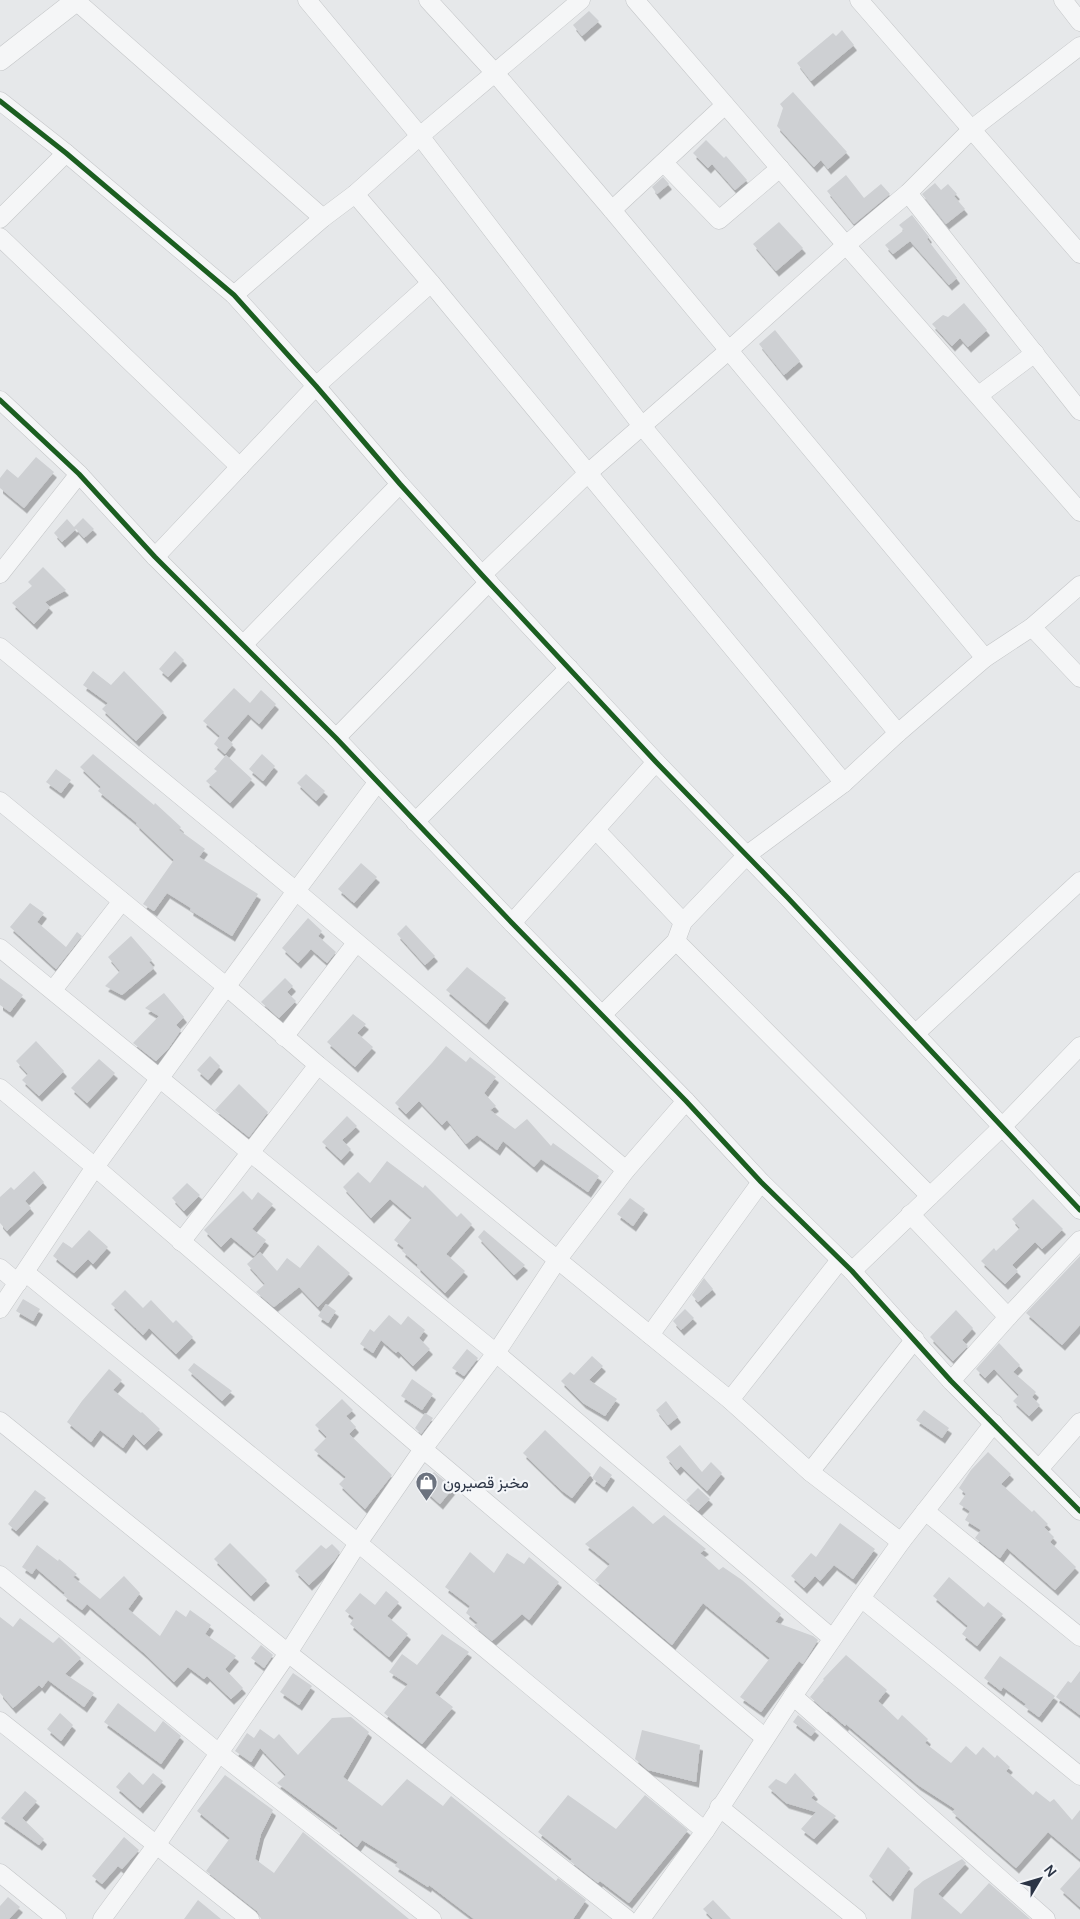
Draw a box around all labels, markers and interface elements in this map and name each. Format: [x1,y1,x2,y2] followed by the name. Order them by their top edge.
[415,1470,439,1501] shop icon: مخبز قصيرون
[443,1471,529,1493] place label: مخبز قصيرون
[1015,1854,1065,1904] north arrow
[1040,1861,1061,1881] text: N

